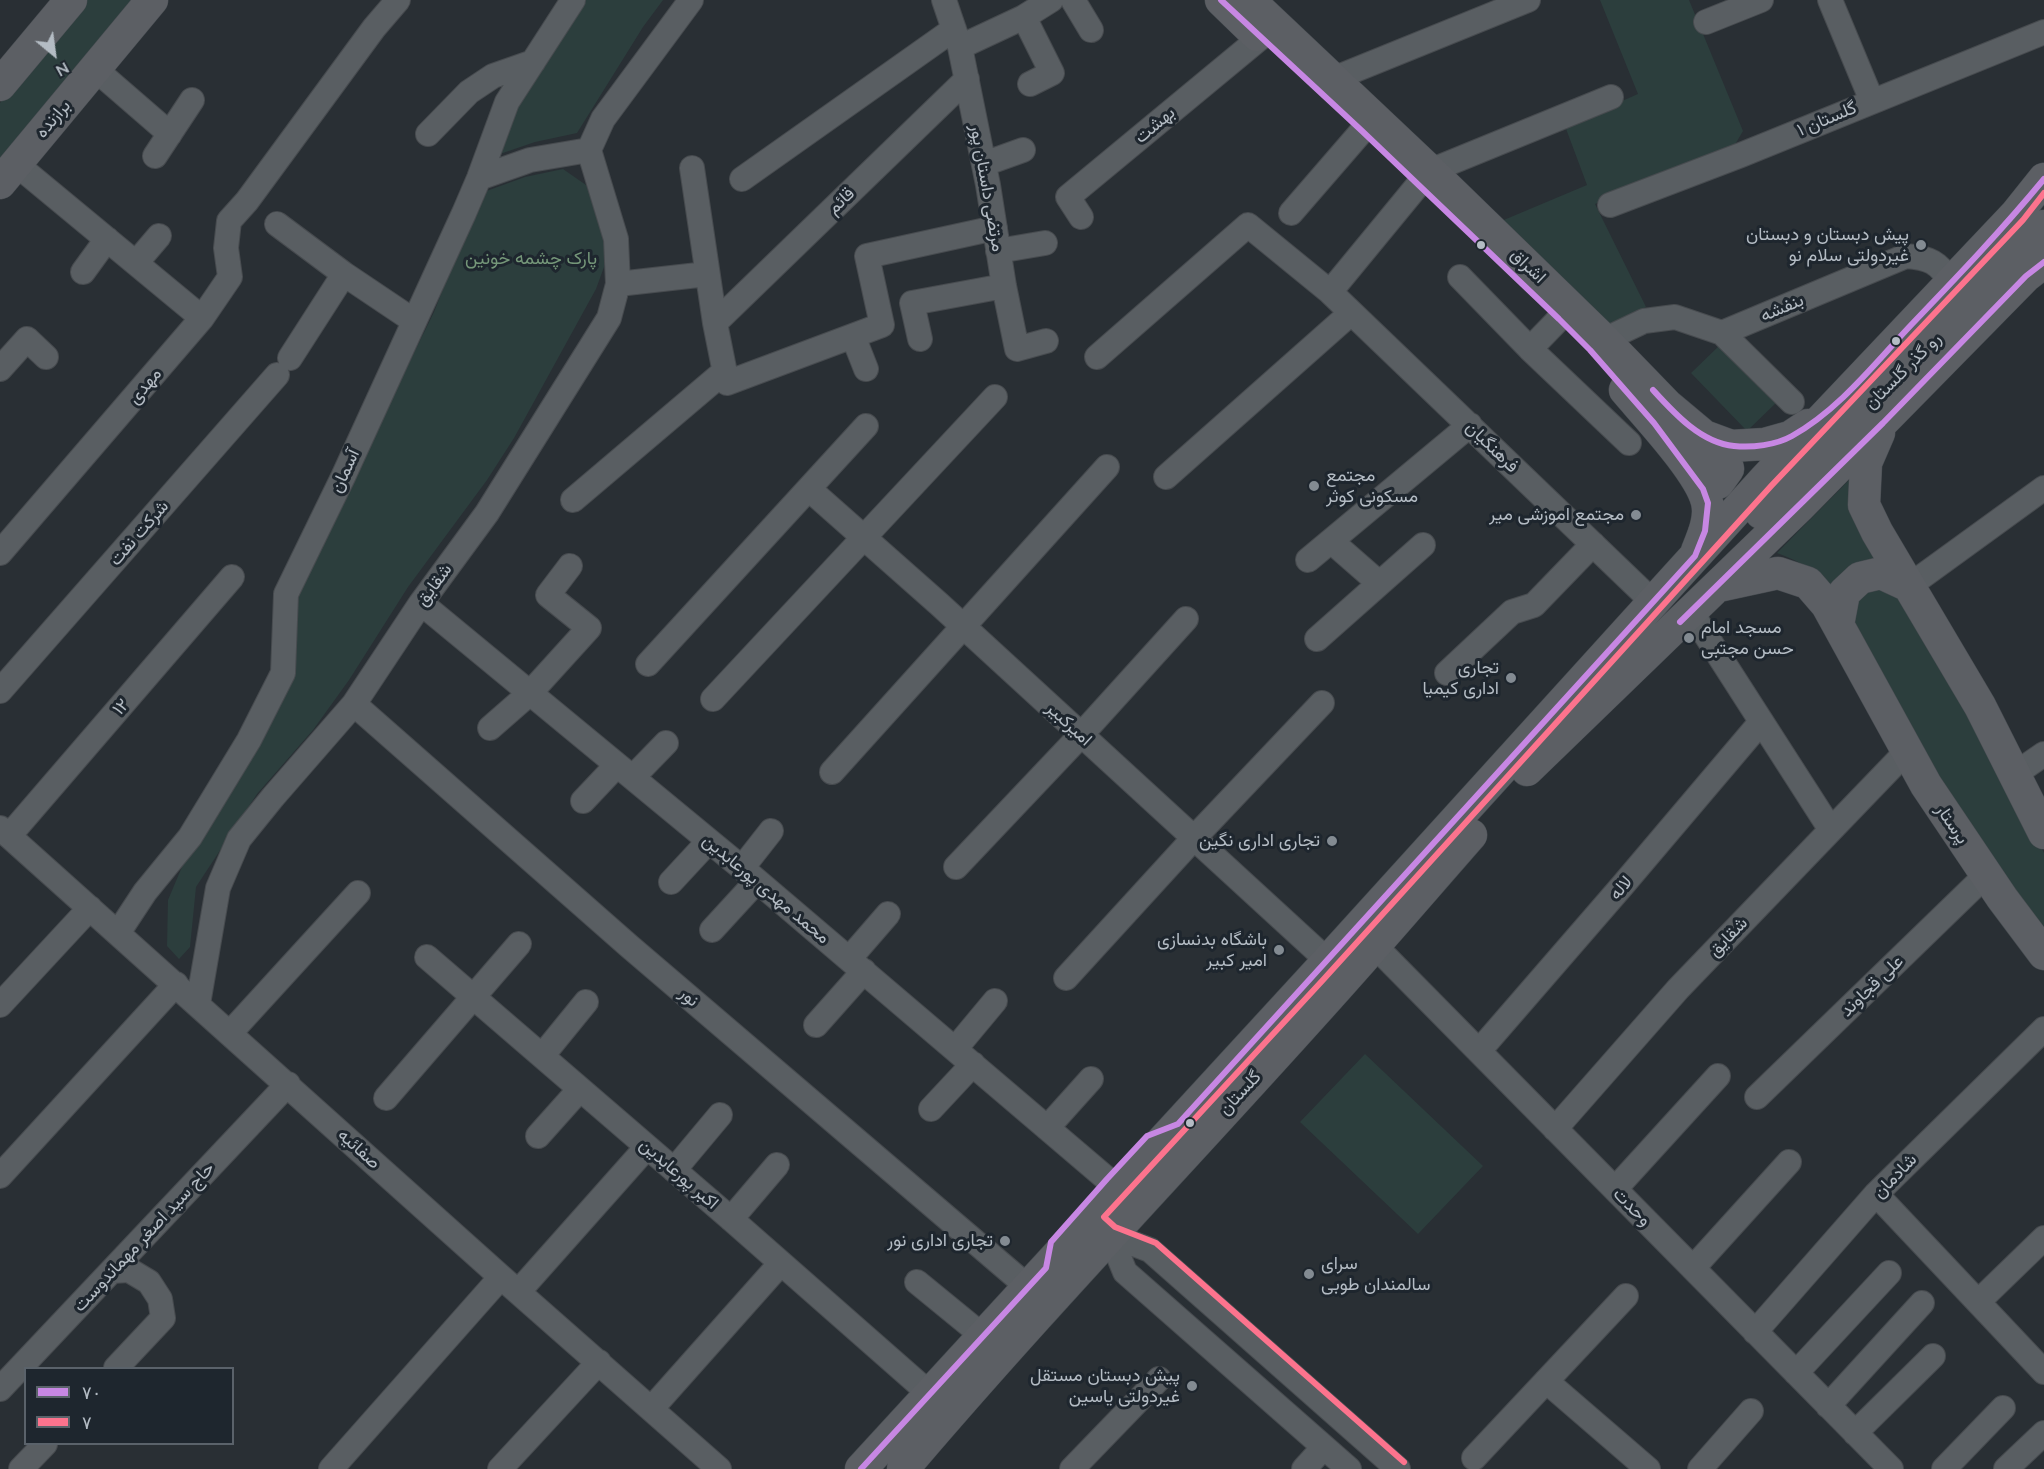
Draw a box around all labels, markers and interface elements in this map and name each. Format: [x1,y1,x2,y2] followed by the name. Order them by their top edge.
[24,24,84,84] north arrow
[53,58,73,81] text: N
[31,96,75,142] street label: برازنده
[1794,97,1860,141] street label: گلستان ۱
[1130,102,1180,148] street label: بهشت
[965,123,1009,253] street label: مرتضی داستان پور
[823,183,859,219] street label: قائم
[1746,224,1909,266] place label: پیش دبستان و دبستان غیردولتی سلام نو
[1914,238,1928,252] marker: پیش دبستان و دبستان غیردولتی سلام نو
[1475,239,1487,251] unlabelled marker
[1506,244,1550,288] street label: اشراق
[465,248,597,270] park label: پارک چشمه خونین
[1757,289,1807,327] street label: بنفشه
[1860,328,1946,414] street label: رو گذر گلستان
[1890,335,1902,347] unlabelled marker
[124,363,166,409] street label: مهدی
[1461,417,1523,477] street label: فرهنگیان
[326,446,364,496] street label: آسمان
[1326,465,1418,508] place label: مجتمع مسکونی کوثر
[1307,479,1321,493] marker: مجتمع مسکونی کوثر
[105,496,173,570] street label: شرکت نفت
[1489,504,1624,526] place label: مجتمع اموزشی میر
[1629,508,1643,522] marker: مجتمع اموزشی میر
[411,559,457,611] street label: شقایق
[1701,617,1794,660] place label: مسجد امام حسن مجتبی
[1682,631,1696,645] marker: مسجد امام حسن مجتبی
[1422,657,1499,700] place label: تجاری اداری کیمیا
[1504,671,1518,685] marker: تجاری اداری کیمیا
[108,694,134,720] street label: ۱۲
[1042,698,1096,750] street label: امیرکبیر
[1931,800,1973,848] street label: پرستار
[698,829,834,949] street label: محمد مهدی پورعابدین
[1199,830,1320,852] place label: تجاری اداری نگین
[1325,834,1339,848] marker: تجاری اداری نگین
[1605,872,1637,904] street label: لاله
[1704,912,1752,962] street label: شقایق
[1157,929,1267,972] place label: باشگاه بدنسازی امیر کبیر
[1272,943,1286,957] marker: باشگاه بدنسازی امیر کبیر
[1836,951,1908,1021] street label: علی قجاوند
[675,983,703,1011] street label: نور
[1214,1066,1266,1120] street label: گلستان
[1184,1117,1196,1129] unlabelled marker
[333,1124,385,1174] street label: صفائیه
[635,1134,723,1214] street label: اکبر پورعابدین
[1868,1149,1922,1203] street label: شادمان
[69,1158,219,1316] street label: حاج سید اصغر مهماندوست
[1608,1183,1656,1231] street label: وحدت
[887,1230,993,1252] place label: تجاری اداری نور
[998,1234,1012,1248] marker: تجاری اداری نور
[1321,1253,1430,1296] place label: سرای سالمندان طوبی
[1302,1267,1316,1281] marker: سرای سالمندان طوبی
[1030,1365,1180,1408] place label: پیش دبستان مستقل غیردولتی یاسین
[24,1367,234,1445] legend
[1185,1379,1199,1393] marker: پیش دبستان مستقل غیردولتی یاسین
[82,1381,101,1404] text: ۷۰
[82,1411,92,1434] text: ۷

